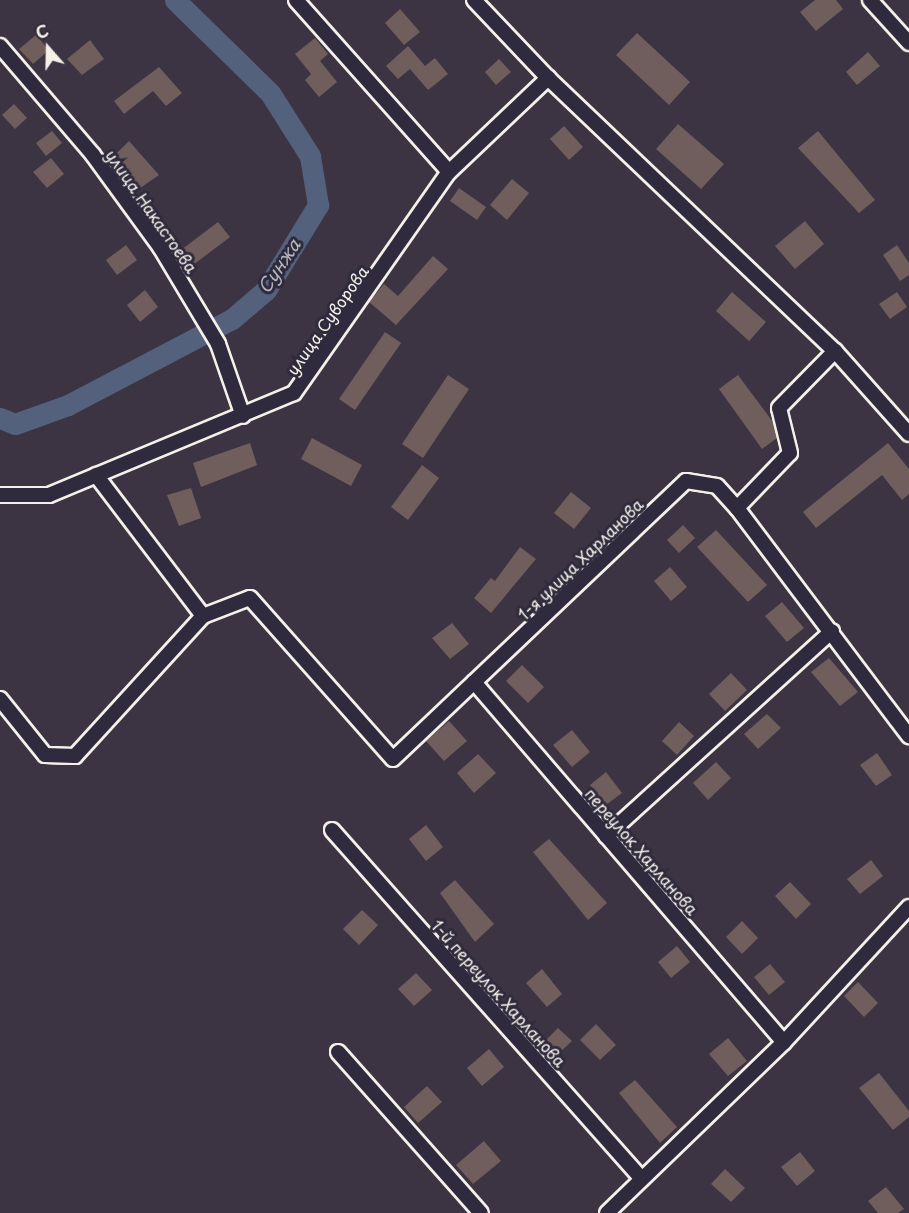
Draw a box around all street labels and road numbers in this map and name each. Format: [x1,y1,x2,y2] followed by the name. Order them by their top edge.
[102,146,202,276] street label: улица Накастоева
[282,261,372,379] street label: улица Суворова
[513,494,647,624] street label: 1-я улица Харланова
[581,783,703,919] street label: переулок Харланова
[428,915,570,1071] street label: 1-й переулок Харланова

